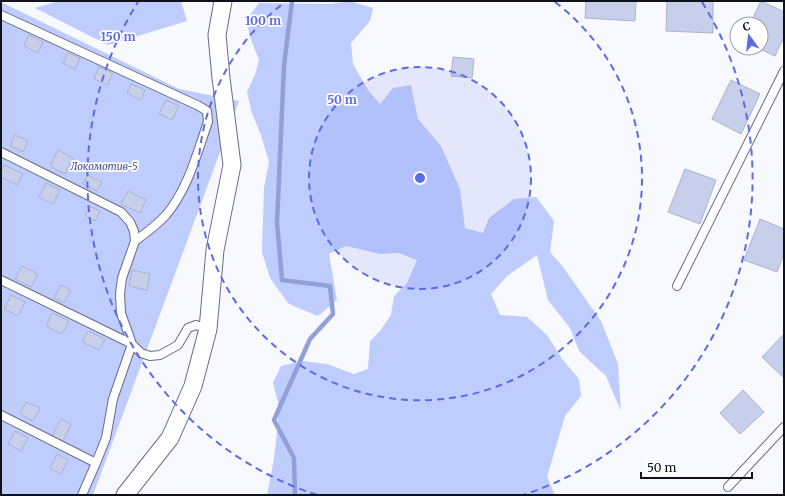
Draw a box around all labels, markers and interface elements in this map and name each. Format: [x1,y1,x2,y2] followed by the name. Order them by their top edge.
[245,13,281,28] text: 100 m
[729,16,769,56] north arrow
[741,19,752,34] text: С
[101,29,136,44] text: 150 m
[327,92,357,107] text: 50 m
[70,160,138,173] park label: Локомотив-5
[413,171,427,185] centre of rings
[641,454,752,480] scale bar
[647,460,676,475] text: 50 m

